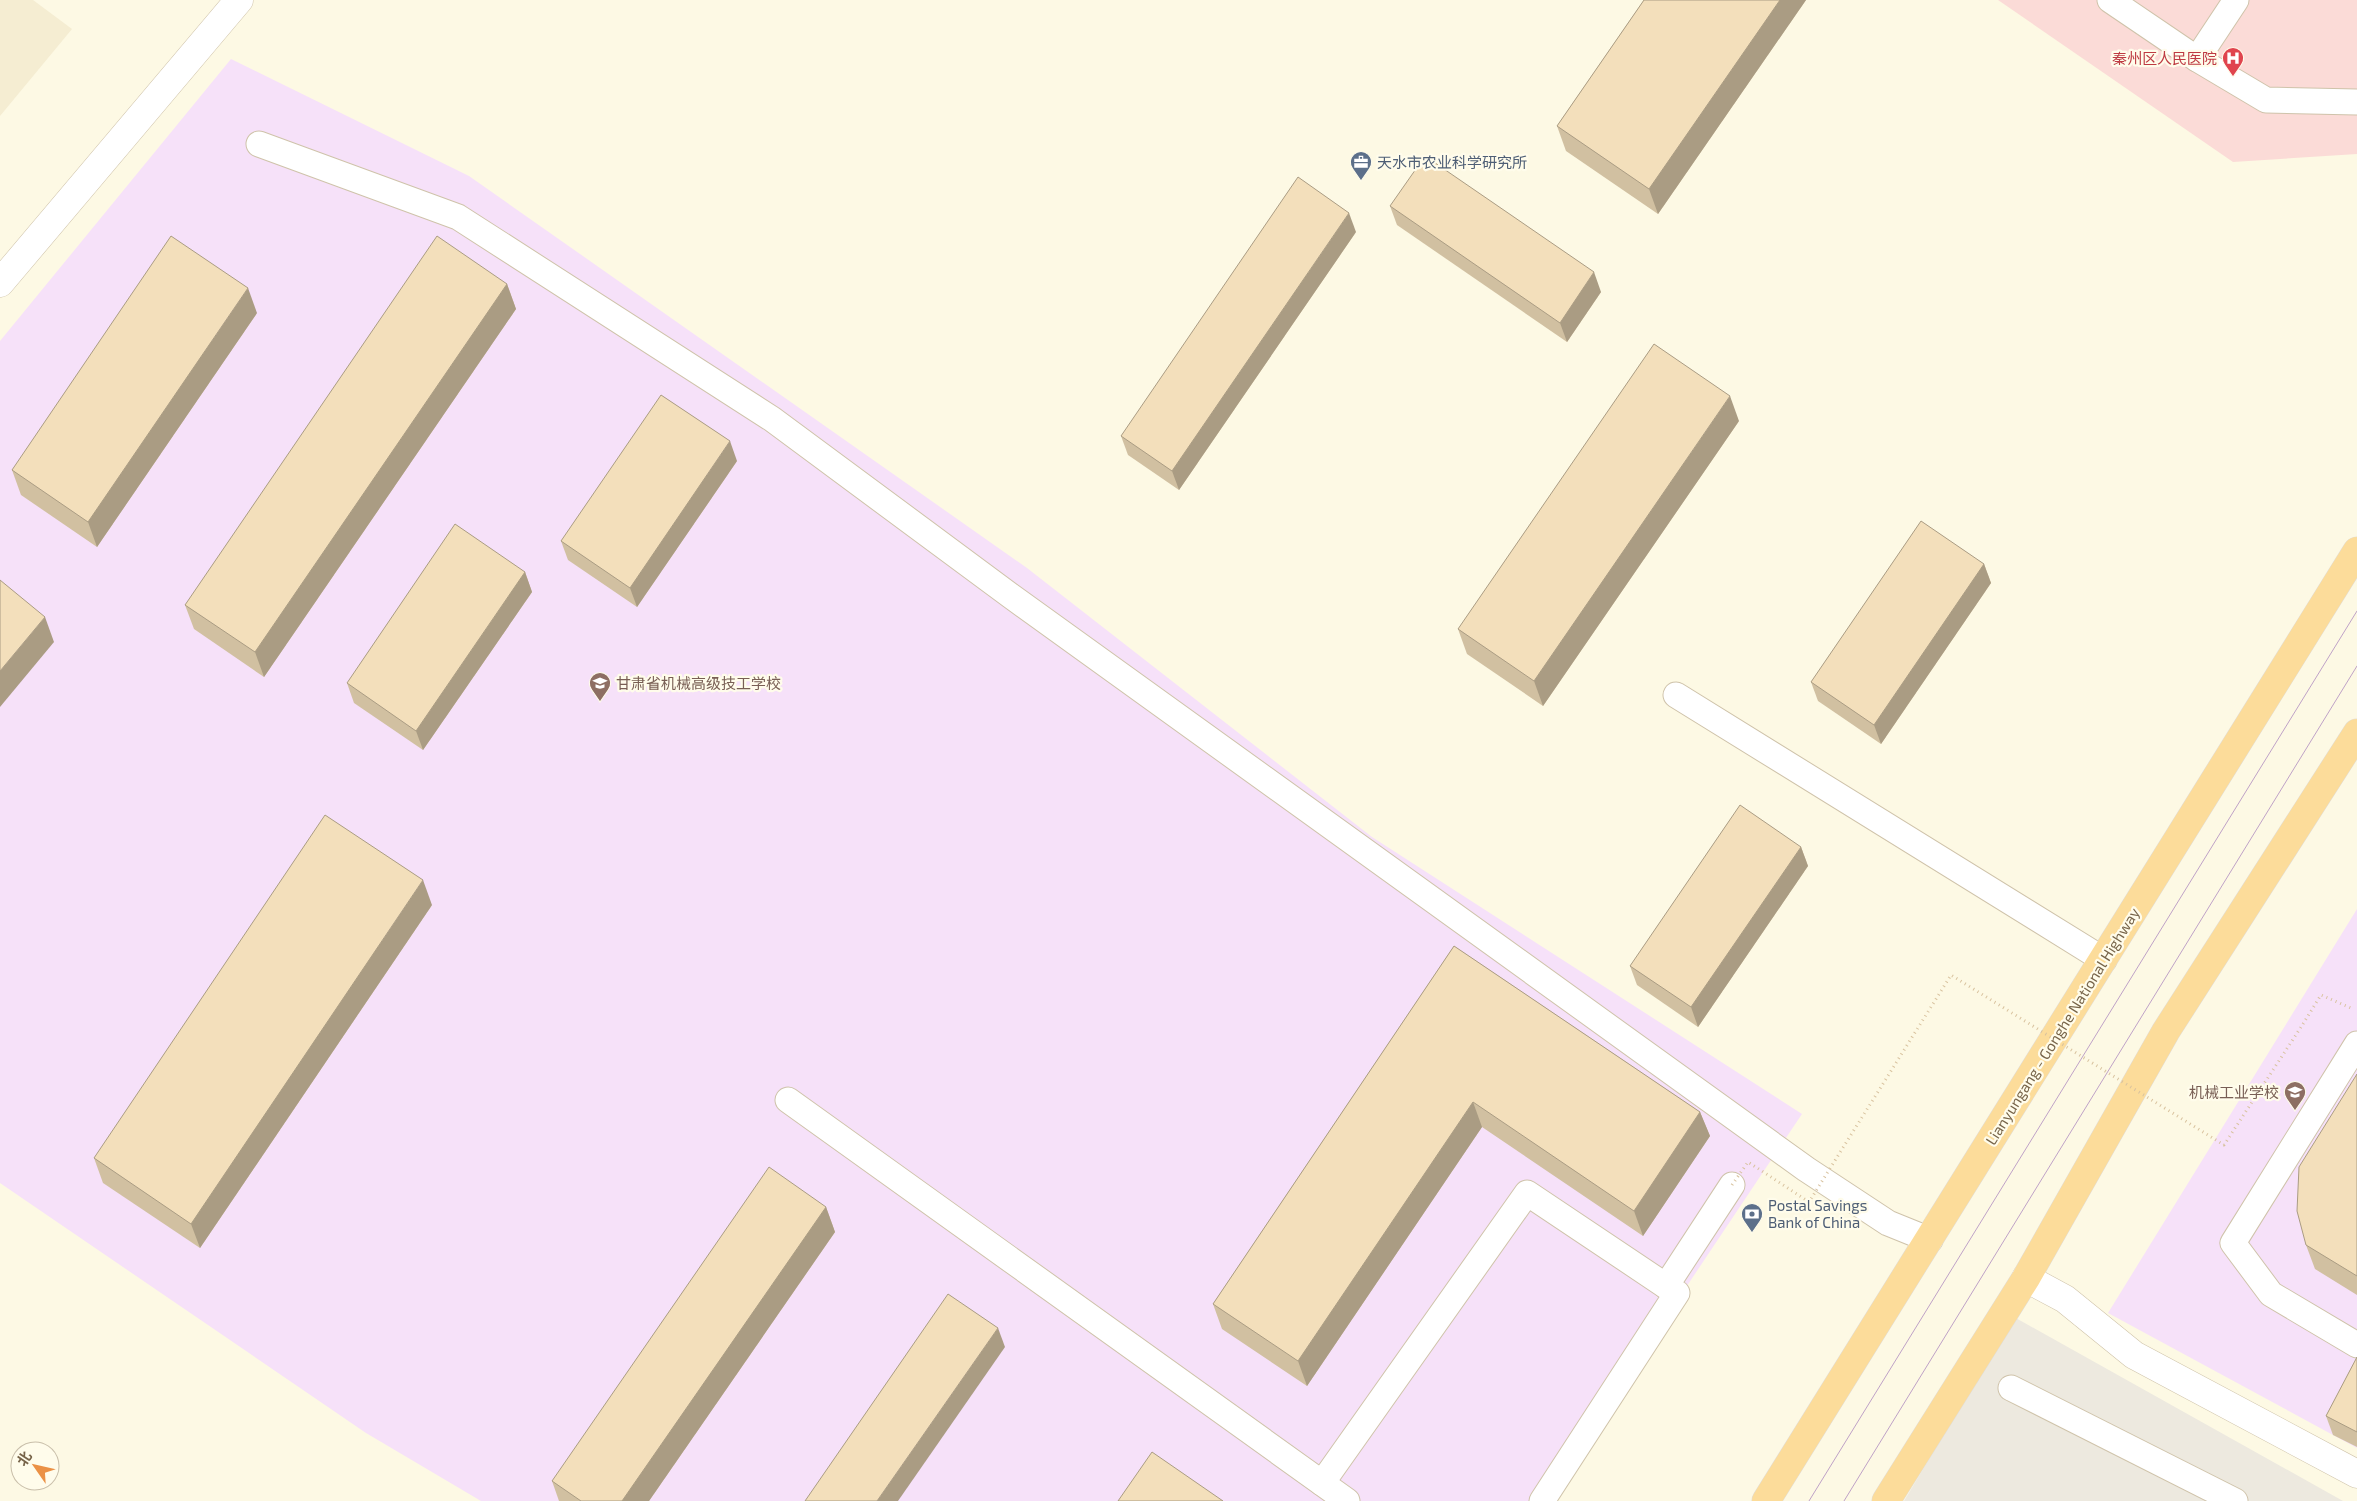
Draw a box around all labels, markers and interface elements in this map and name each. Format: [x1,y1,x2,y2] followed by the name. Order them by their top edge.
[2221,46,2245,77] hospital icon: 秦州区人民医院
[2112,49,2217,67] place label: 秦州区人民医院
[1349,150,1373,181] office icon: 天水市农业科学研究所
[1377,153,1527,171] place label: 天水市农业科学研究所
[588,671,612,702] school or university icon: 甘肃省机械高级技工学校
[616,674,781,692] place label: 甘肃省机械高级技工学校
[1981,904,2143,1148] street label: Lianyungang - Gonghe National Highway
[2283,1080,2307,1111] school or university icon: 机械工业学校
[2189,1083,2279,1101] place label: 机械工业学校
[1768,1196,1867,1231] place label: Postal Savings Bank of China
[1740,1202,1764,1233] bank icon: Postal Savings Bank of China
[10,1441,60,1491] north arrow
[13,1448,35,1469] text: 北

